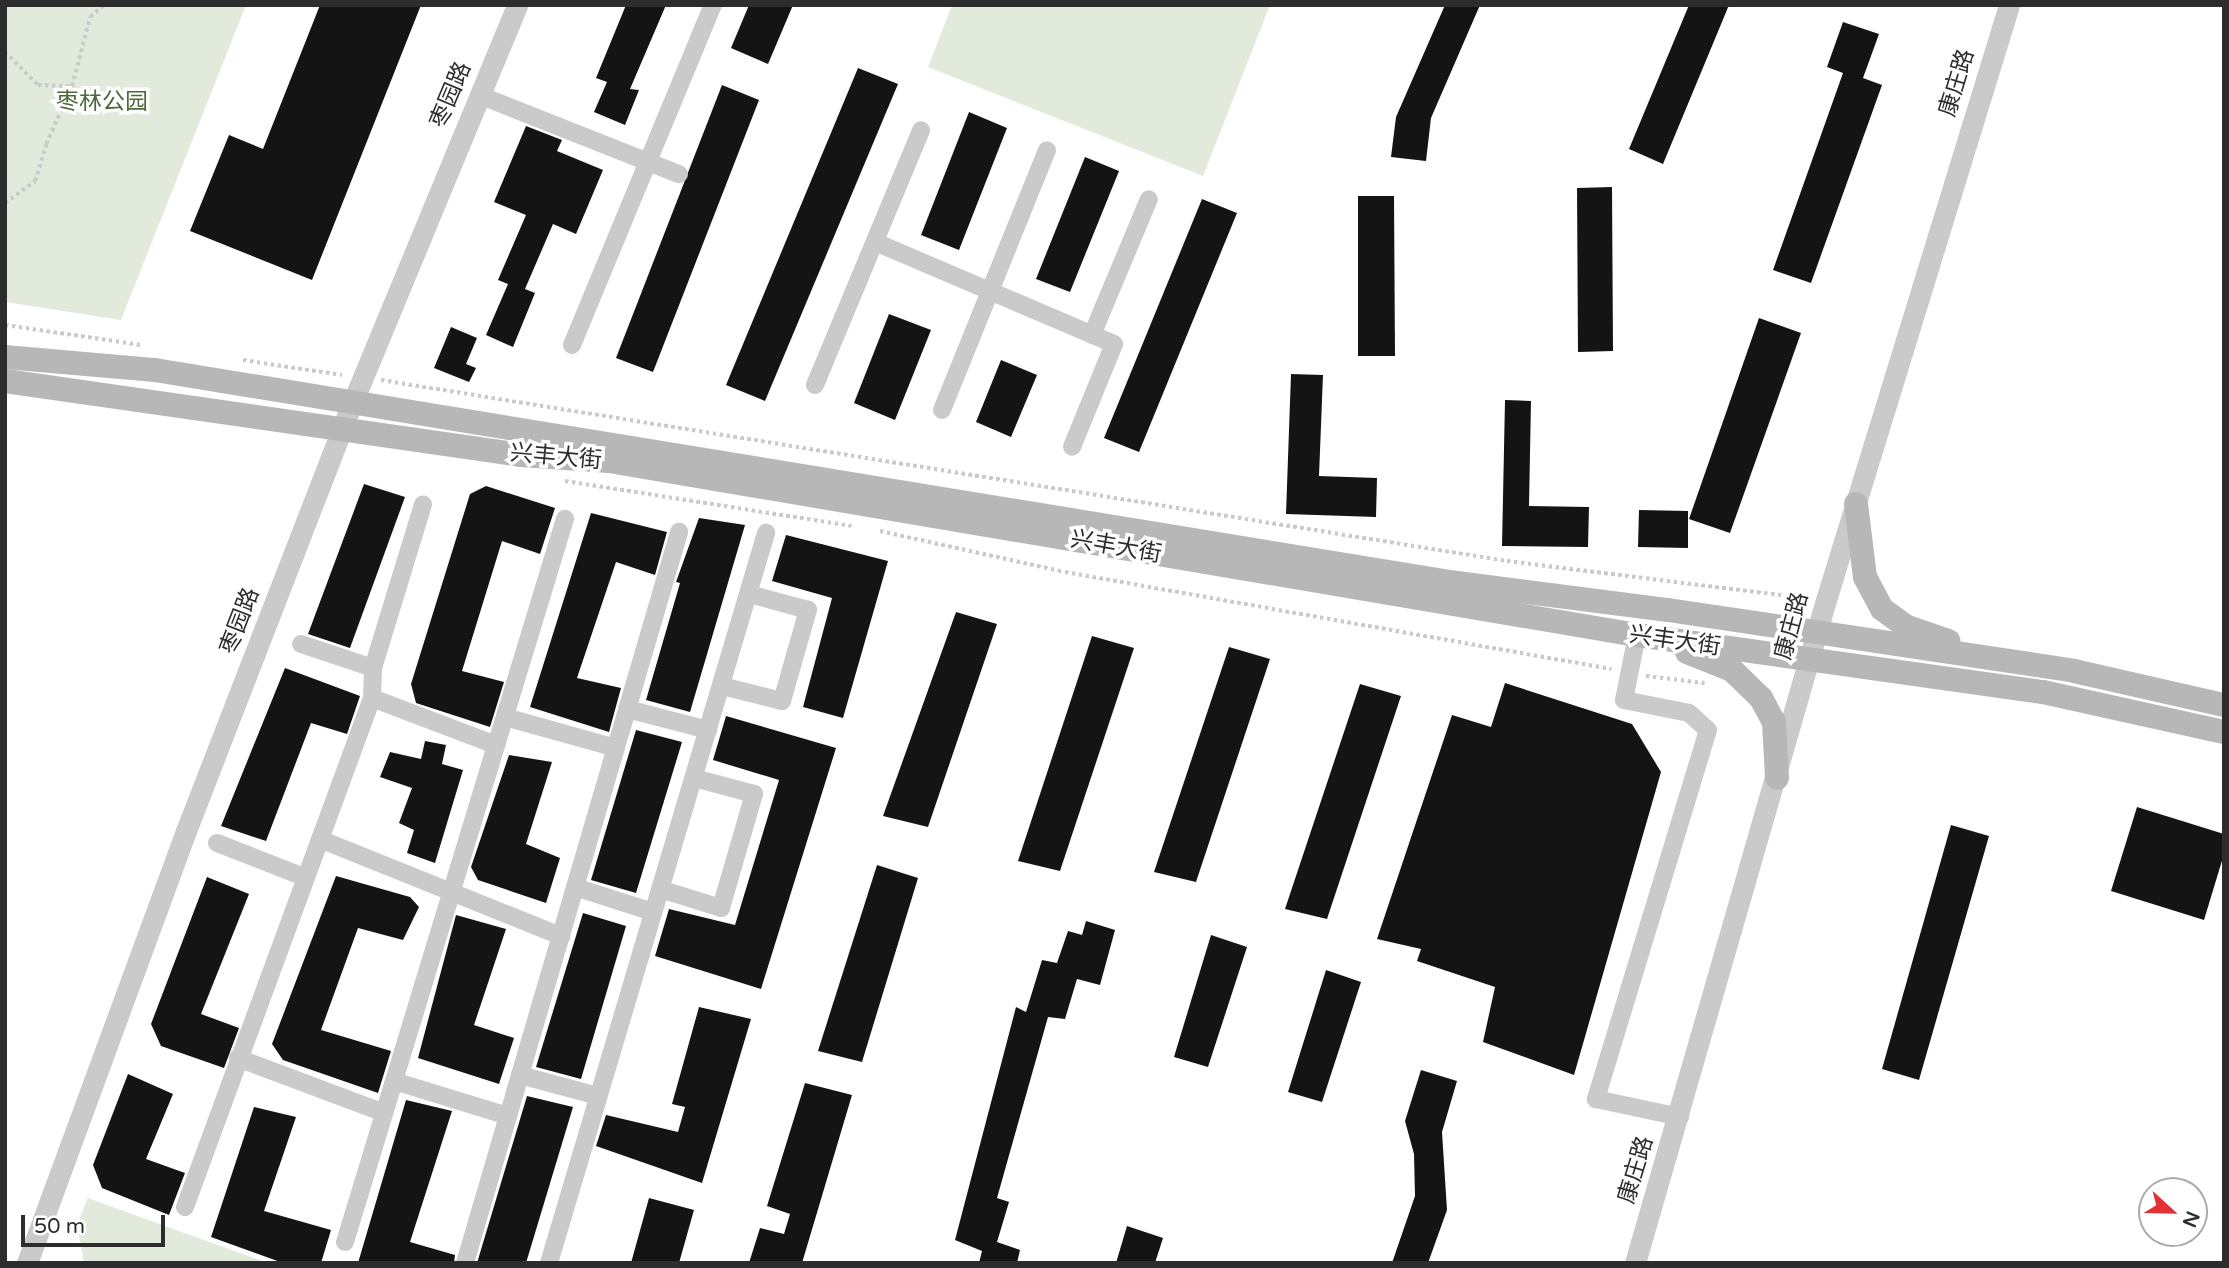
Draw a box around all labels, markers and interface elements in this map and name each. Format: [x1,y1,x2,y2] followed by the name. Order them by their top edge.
[1934,46,1980,120] street label: 康庄路
[425,58,477,132] street label: 枣园路
[56,88,148,116] park label: 枣林公园
[509,439,603,475] street label: 兴丰大街
[1068,525,1164,569] street label: 兴丰大街
[215,584,265,658] street label: 枣园路
[1770,589,1814,663] street label: 康庄路
[1628,621,1722,661] street label: 兴丰大街
[1613,1133,1659,1207] street label: 康庄路
[2138,1177,2208,1247] north arrow
[24,1202,168,1246] scale bar
[2178,1208,2204,1230] text: N
[34,1214,85,1239] text: 50 m

